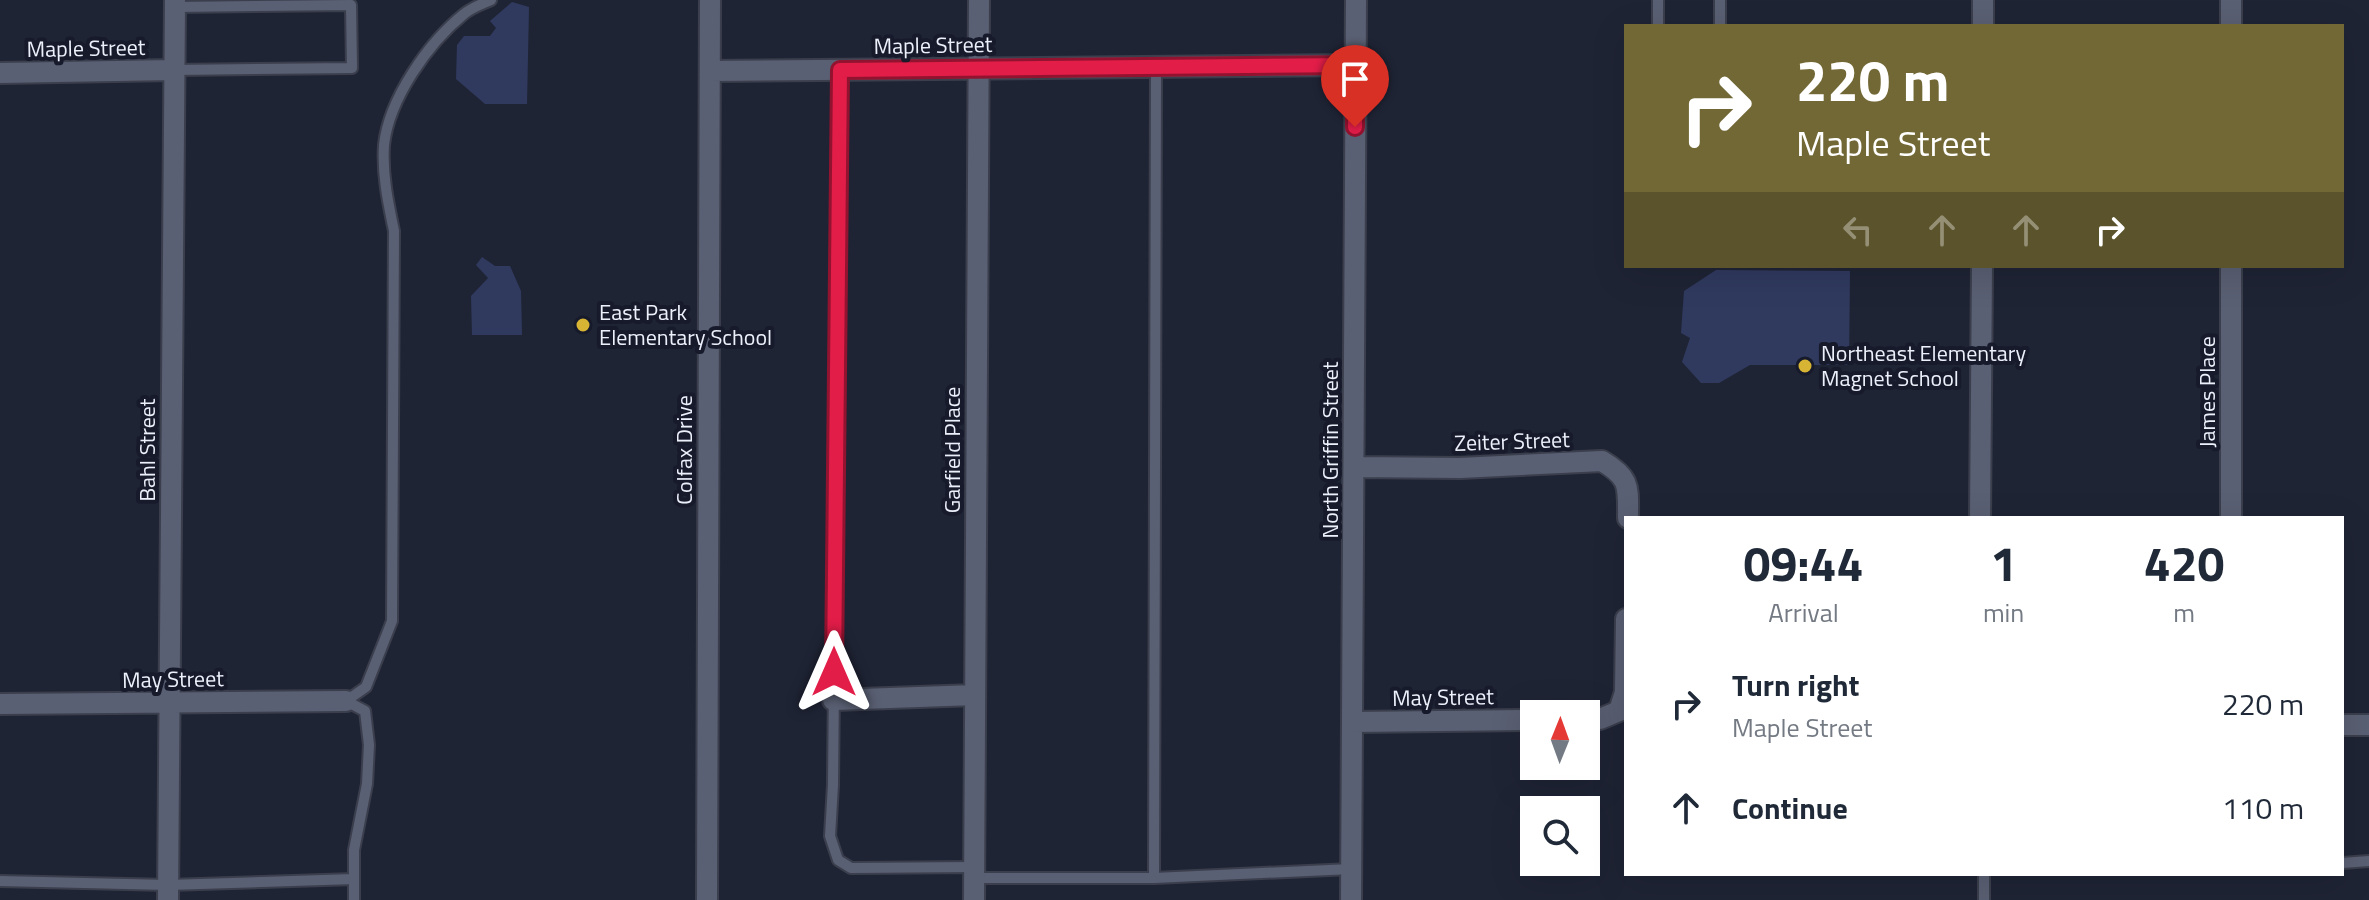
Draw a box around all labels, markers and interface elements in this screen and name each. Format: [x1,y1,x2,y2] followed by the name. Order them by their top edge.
[873,27,993,63] street label: Maple Street
[26,30,146,66] street label: Maple Street
[1796,38,1949,123] text: 220 m
[1321,45,1389,127] pin
[1664,56,1768,160] icon: right
[1333,57,1377,101] icon: arrive
[1796,115,1990,170] text: Maple Street
[1836,208,1880,252] icon: left
[1920,208,1964,252] icon: ahead
[2004,208,2048,252] icon: ahead
[2088,208,2132,252] icon: right
[599,295,772,354] place label: East Park Elementary School
[574,316,592,334] marker: East Park Elementary School
[1821,336,2026,395] place label: Northeast Elementary Magnet School
[2190,336,2224,448] street label: James Place
[1796,357,1814,375] marker: Northeast Elementary Magnet School
[1313,361,1347,539] street label: North Griffin Street
[935,387,969,513] street label: Garfield Place
[667,395,701,505] street label: Colfax Drive
[130,398,164,502] street label: Bahl Street
[1454,422,1571,460] street label: Zeiter Street
[1744,527,1863,600] text: 09:44
[1990,527,2017,600] text: 1
[2144,527,2224,600] text: 420
[1768,593,1839,632] text: Arrival
[1983,593,2024,632] text: min
[2173,593,2195,632] text: m
[792,630,876,714] position arrow
[122,661,224,697] street label: May Street
[1732,662,1860,708] text: Turn right
[1392,679,1494,715] street label: May Street
[2222,681,2304,727] text: 220 m
[1664,682,1708,726] icon: right
[1520,700,1600,780] north arrow
[1520,700,1600,876] map controls
[1732,708,1872,747] text: Maple Street
[1732,785,1848,831] text: Continue
[2222,785,2304,831] text: 110 m
[1664,786,1708,830] icon: ahead
[1520,796,1600,876] button: search

